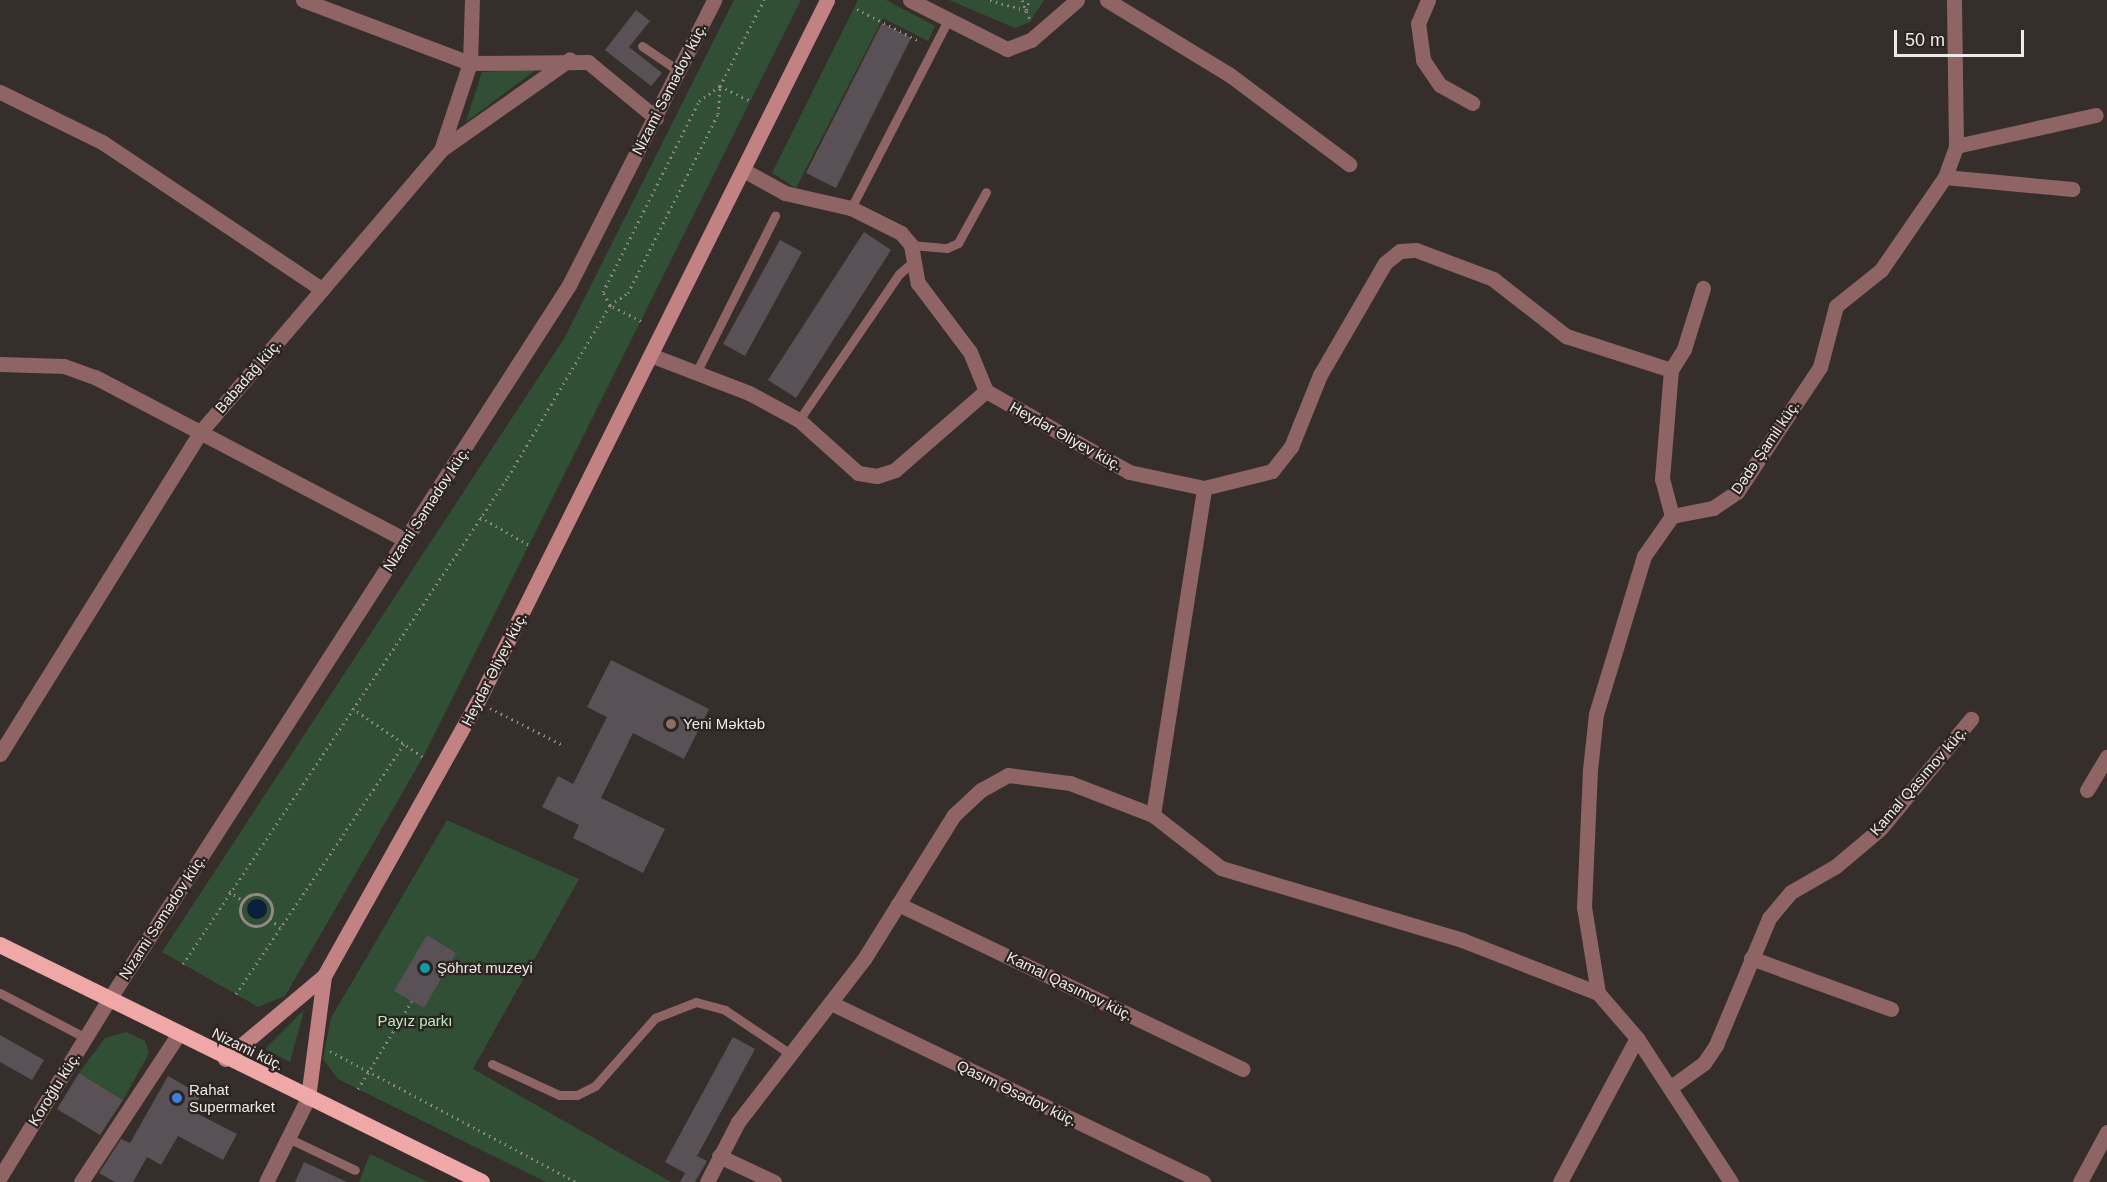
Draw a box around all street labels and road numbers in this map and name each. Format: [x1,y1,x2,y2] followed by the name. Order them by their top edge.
[628,20,710,158] street label: Nizami Səmədov küç.
[211,335,285,417] street label: Babadağ küç.
[1727,397,1803,497] street label: Dədə Şamil küç.
[1007,398,1125,474] street label: Heydər Əliyev küç.
[379,443,473,575] street label: Nizami Səmədov küç.
[457,609,531,729] street label: Heydər Əliyev küç.
[1866,723,1970,839] street label: Kamal Qasımov küç.
[115,851,209,983] street label: Nizami Səmədov küç.
[1004,948,1136,1024] street label: Kamal Qasımov küç.
[209,1024,287,1074] street label: Nizami küç.
[24,1049,84,1129] street label: Koroğlu küç.
[954,1056,1080,1130] street label: Qasım Əsədov küç.

